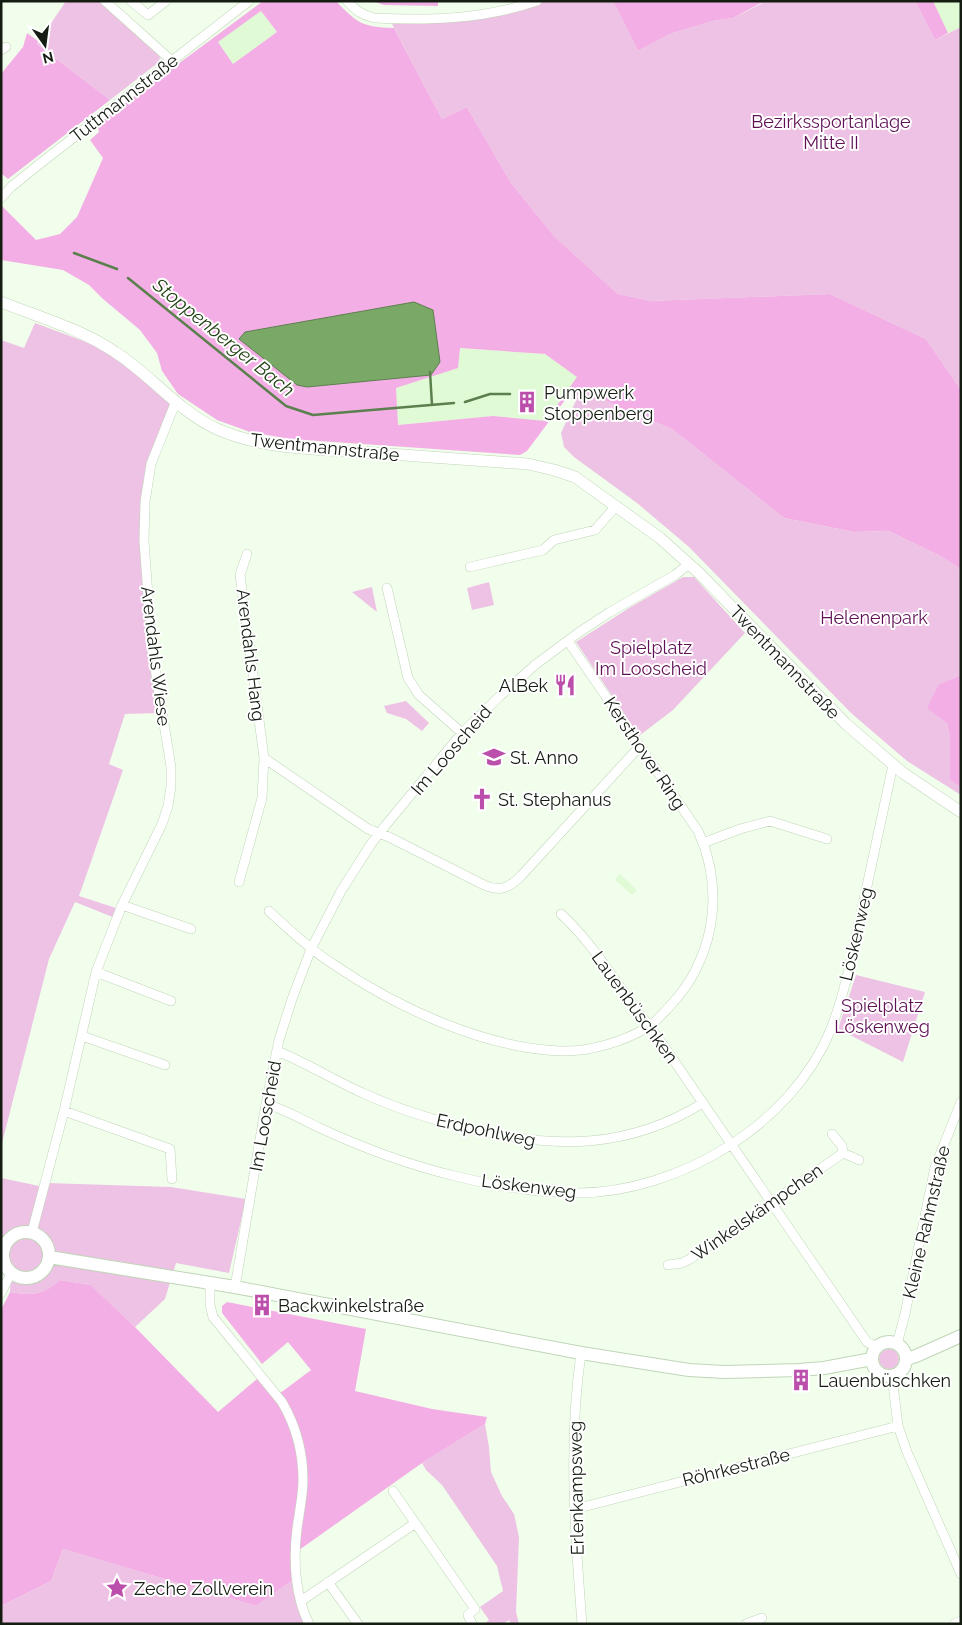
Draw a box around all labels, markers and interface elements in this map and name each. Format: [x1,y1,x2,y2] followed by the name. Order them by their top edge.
[20,20,70,70] north arrow
[41,49,55,67] text: N
[66,49,182,147] street label: Tuttmannstraße
[751,111,911,153] park label: Bezirkssportanlage Mitte II
[148,273,299,401] water label: Stoppenberger Bach
[544,382,653,424] place label: Pumpwerk Stoppenberg
[514,389,540,415] building icon: Pumpwerk Stoppenberg
[250,429,401,465] street label: Twentmannstraße
[137,585,175,728] street label: Arendahls Wiese
[232,587,270,723] street label: Arendahls Hang
[726,601,845,723] street label: Twentmannstraße
[820,607,928,628] park label: Helenenpark
[595,637,707,679] park label: Spielplatz Im Looscheid
[552,672,578,698] restaurant icon: AlBek
[499,675,548,696] place label: AlBek
[600,693,690,813] street label: Kersthover Ring
[406,701,496,799] street label: Im Looscheid
[481,744,507,770] school or university icon: St. Anno
[510,747,578,768] place label: St. Anno
[469,786,495,812] church icon: St. Stephanus
[498,789,612,810] place label: St. Stephanus
[835,885,877,983] street label: Löskenweg
[587,947,683,1067] street label: Lauenbüschken
[834,995,930,1037] park label: Spielplatz Löskenweg
[245,1059,285,1173] street label: Im Looscheid
[434,1109,538,1151] street label: Erdpohlweg
[898,1143,954,1301] street label: Kleine Rahmstraße
[688,1159,826,1265] street label: Winkelskämpchen
[480,1170,578,1202] street label: Löskenweg
[249,1292,275,1318] building icon: Backwinkelstraße
[278,1295,425,1316] place label: Backwinkelstraße
[788,1367,814,1393] building icon: Lauenbüschken
[818,1370,951,1391] place label: Lauenbüschken
[564,1421,588,1555] street label: Erlenkampsweg
[680,1443,792,1490] street label: Röhrkestraße
[104,1575,130,1601] place icon: Zeche Zollverein
[134,1578,273,1599] place label: Zeche Zollverein

